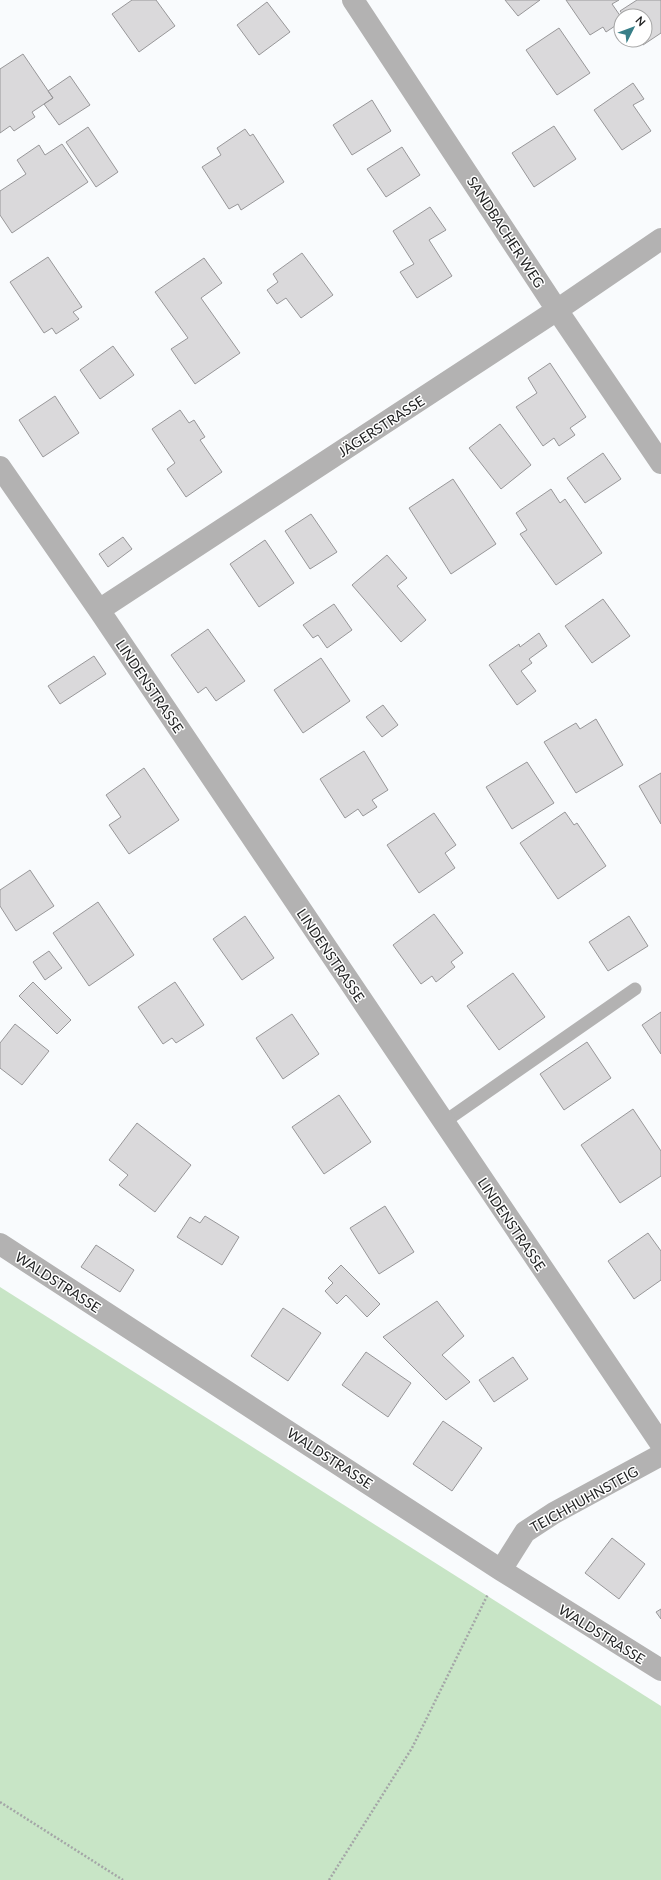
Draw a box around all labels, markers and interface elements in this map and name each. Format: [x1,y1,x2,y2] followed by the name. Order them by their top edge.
[613,8,653,48] north arrow
[633,13,648,28] text: N
[464,173,548,291] street label: SANDBACHER WEG
[335,392,427,460] street label: JÄGERSTRASSE
[113,636,187,736] street label: LINDENSTRASSE
[294,905,368,1005] street label: LINDENSTRASSE
[475,1174,549,1274] street label: LINDENSTRASSE
[12,1248,104,1316] street label: WALDSTRASSE
[284,1424,376,1492] street label: WALDSTRASSE
[527,1462,641,1536] street label: TEICHHUHNSTEIG
[556,1601,648,1667] street label: WALDSTRASSE

